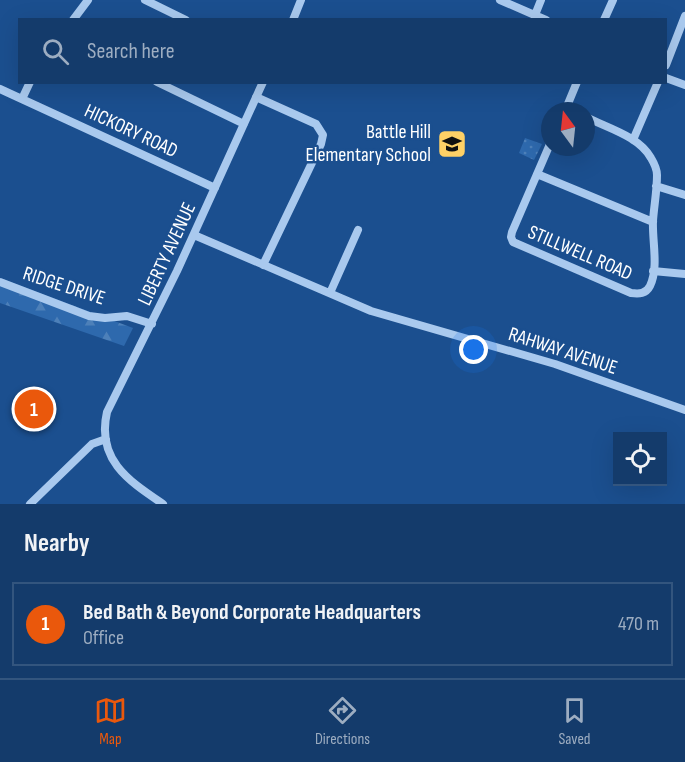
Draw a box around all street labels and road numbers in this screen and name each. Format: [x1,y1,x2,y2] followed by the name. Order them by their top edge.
[80,99,182,163] street label: HICKORY ROAD
[133,199,201,309] street label: LIBERTY AVENUE
[524,220,636,286] street label: STILLWELL ROAD
[20,261,108,311] street label: RIDGE DRIVE
[505,322,621,380] street label: RAHWAY AVENUE

